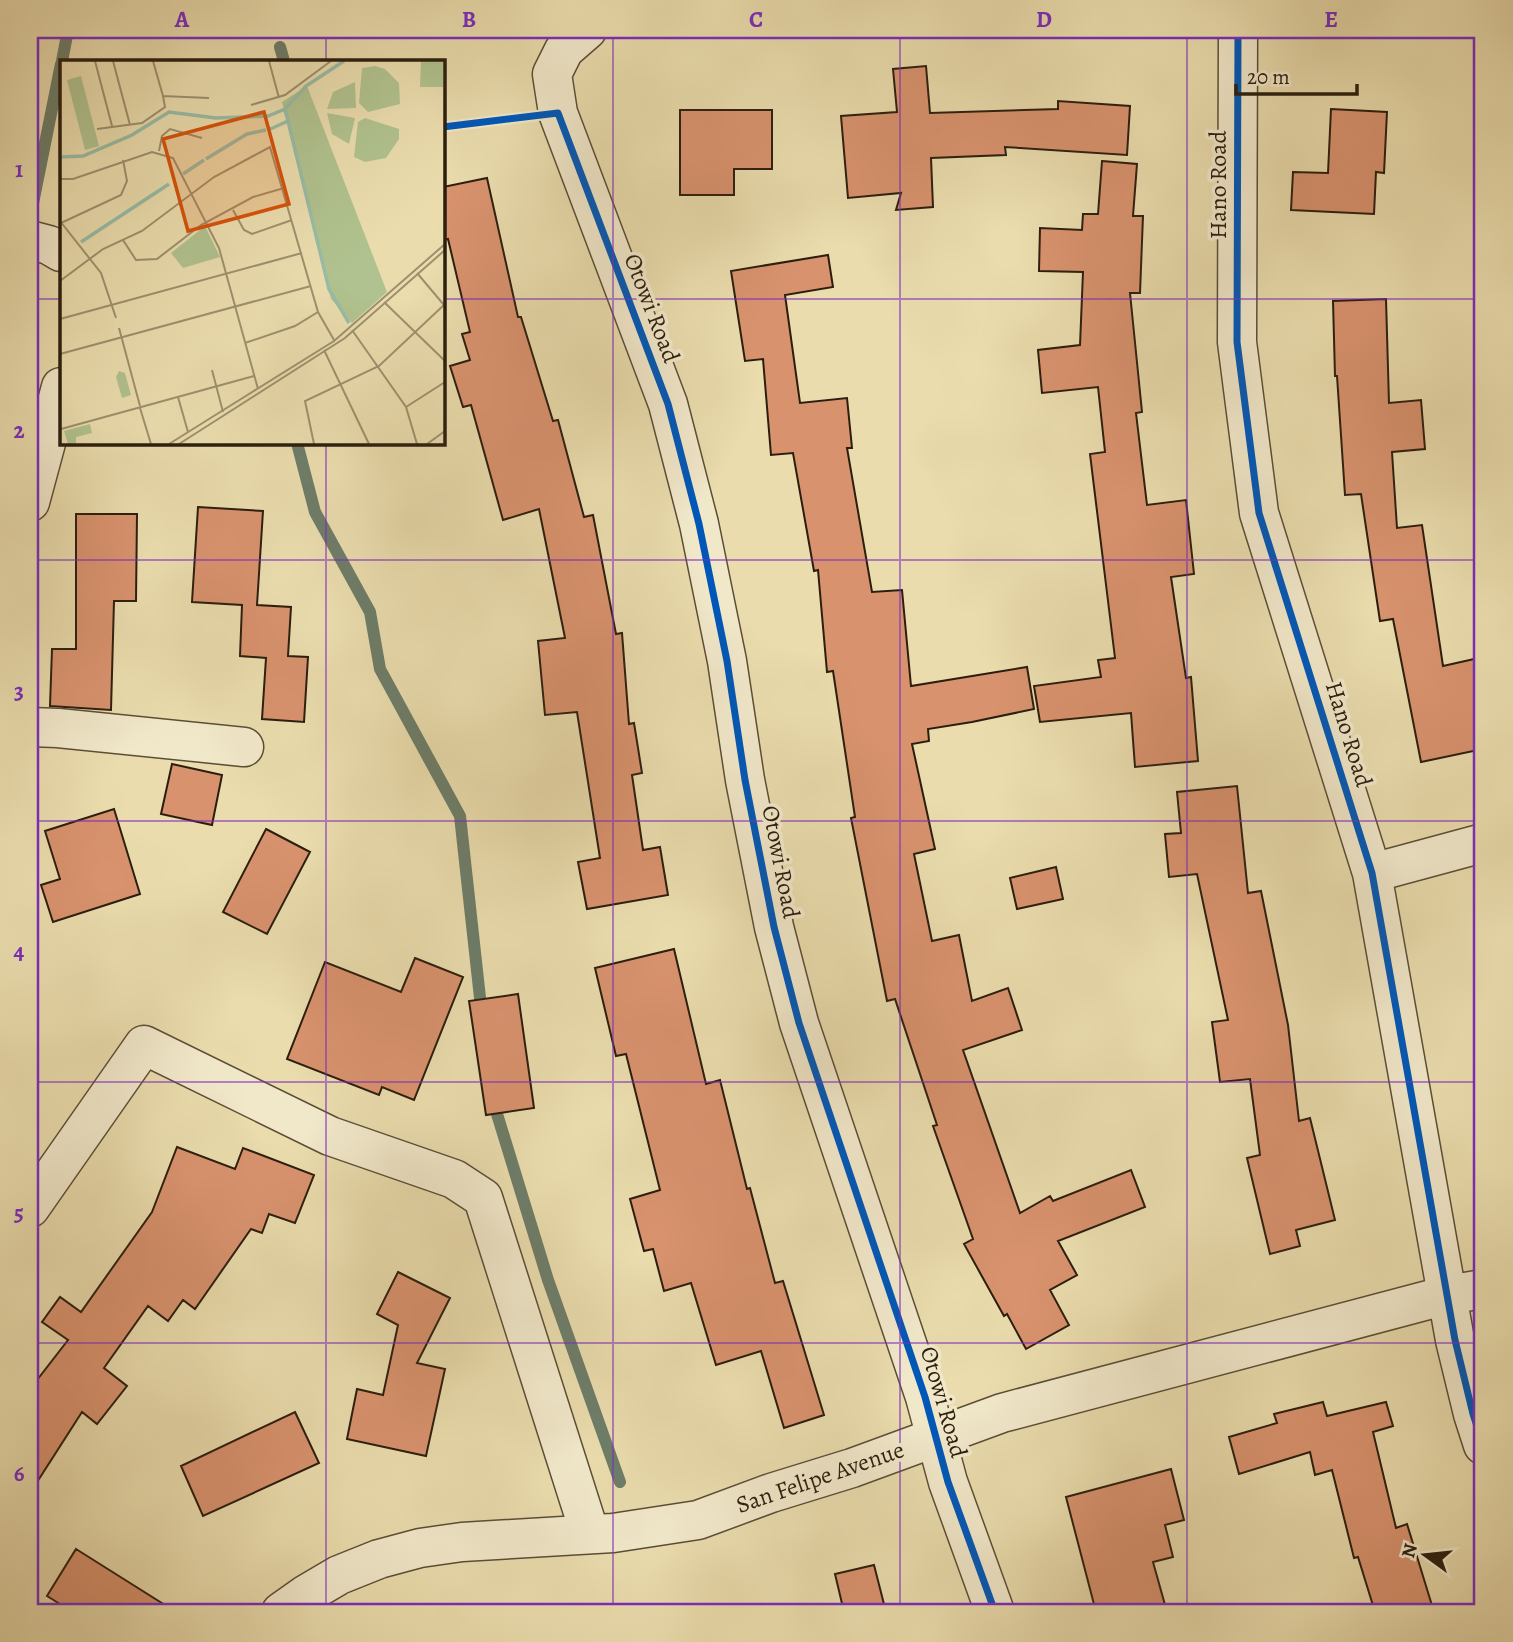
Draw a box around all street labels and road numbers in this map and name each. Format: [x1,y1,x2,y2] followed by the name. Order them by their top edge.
[1202,131,1234,239] street label: Hano Road
[617,249,687,367] street label: Otowi Road
[1318,677,1380,791] street label: Hano Road
[754,803,808,921] street label: Otowi Road
[913,1343,975,1462] street label: Otowi Road
[732,1433,908,1521] street label: San Felipe Avenue

